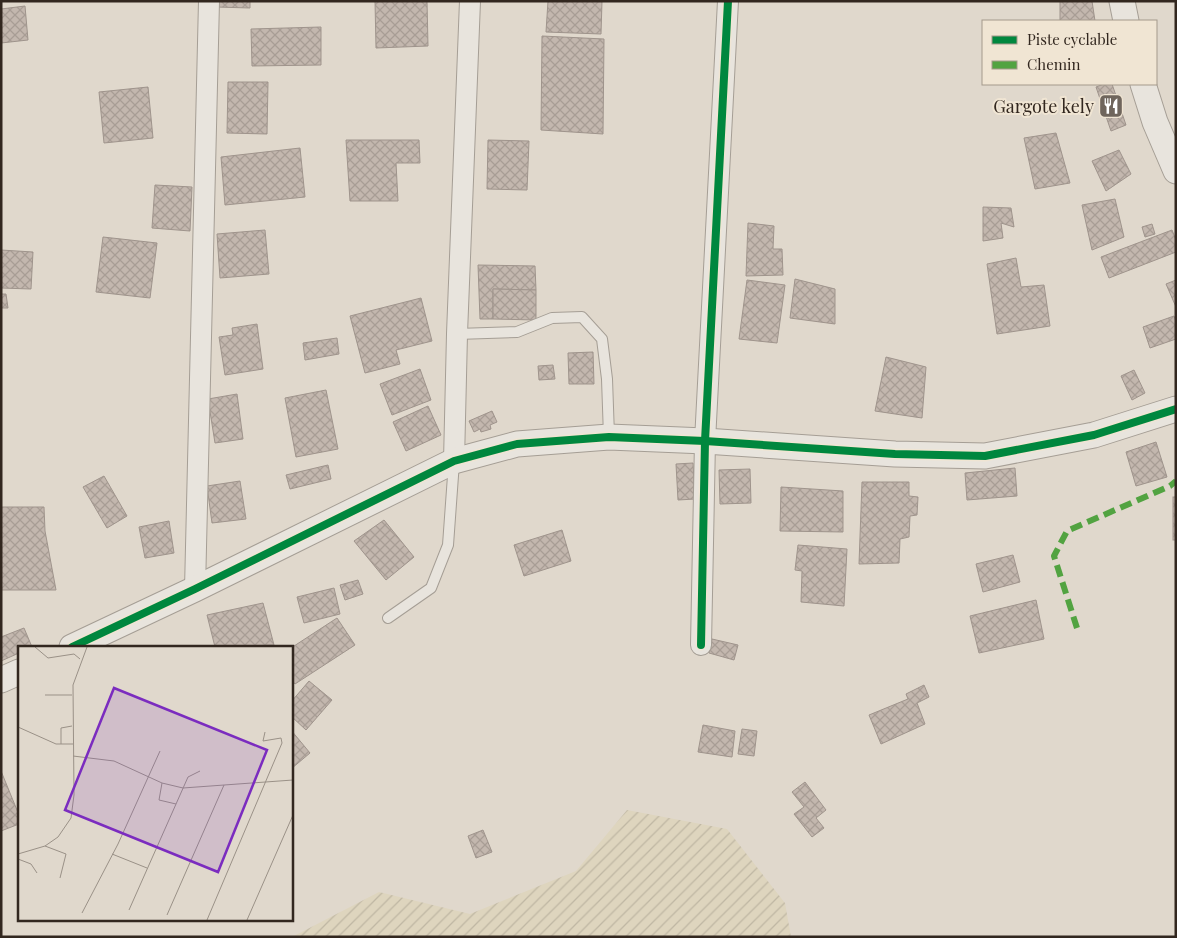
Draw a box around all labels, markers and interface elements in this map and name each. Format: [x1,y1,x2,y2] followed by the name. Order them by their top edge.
[982,20,1157,85] legend
[1027,29,1117,49] text: Piste cyclable
[1027,54,1080,74] text: Chemin
[1098,93,1124,119] restaurant icon: Gargote kely
[993,94,1094,118] place label: Gargote kely
[18,646,292,920] inset map

